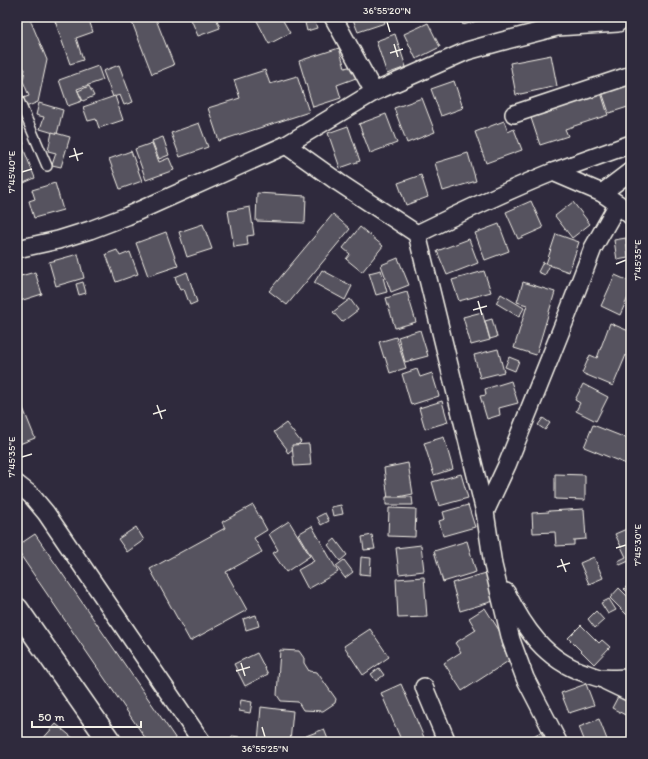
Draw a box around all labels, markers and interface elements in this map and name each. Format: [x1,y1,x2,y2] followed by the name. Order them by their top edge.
[363,4,411,17] text: 36°55'20"N
[5,150,18,193] text: 7°45'40"E
[631,239,644,280] text: 7°45'35"E
[5,436,18,477] text: 7°45'35"E
[631,524,644,566] text: 7°45'30"E
[32,703,141,729] scale bar
[38,710,64,724] text: 50 m
[242,742,289,755] text: 36°55'25"N

